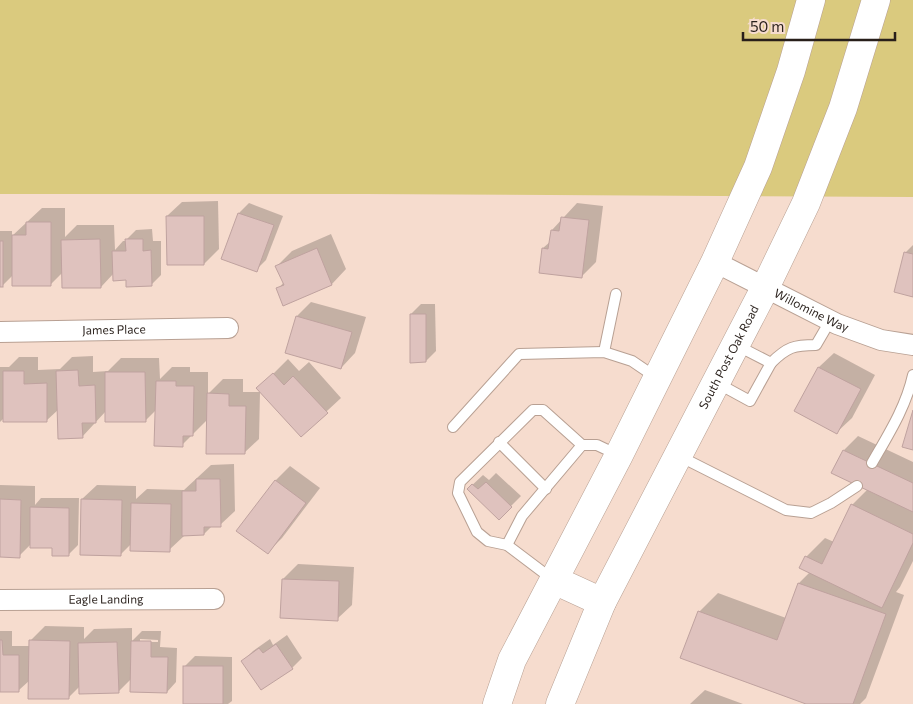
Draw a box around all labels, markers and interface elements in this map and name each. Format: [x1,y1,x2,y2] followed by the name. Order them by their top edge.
[743,10,896,42] scale bar
[750,17,784,35] text: 50 m
[772,285,851,334] street label: Willomine Way
[695,303,761,411] street label: South Post Oak Road
[82,321,146,338] street label: James Place
[68,591,144,606] street label: Eagle Landing

